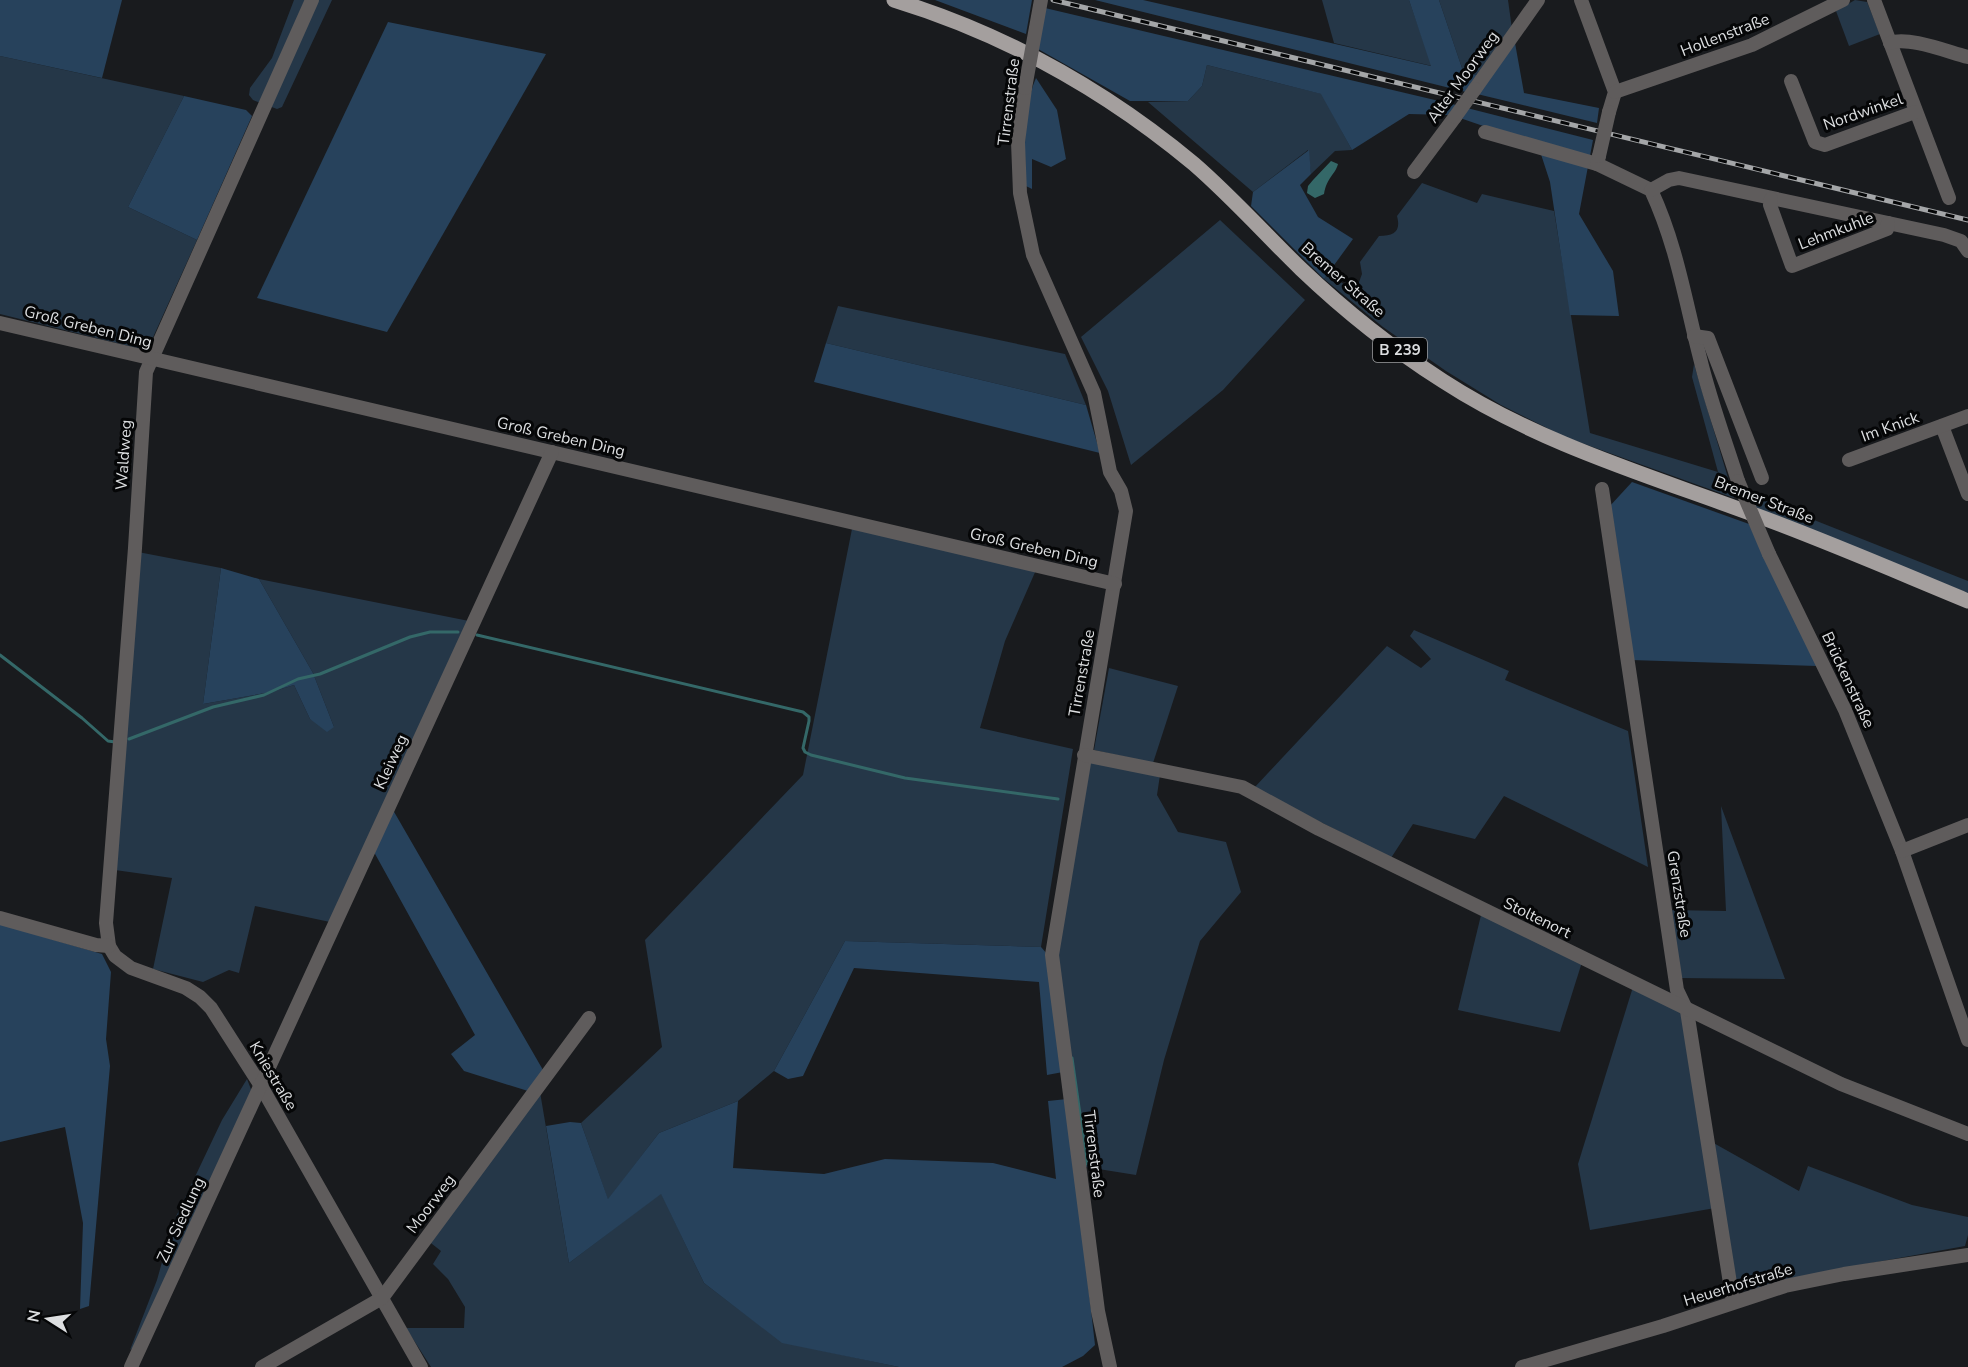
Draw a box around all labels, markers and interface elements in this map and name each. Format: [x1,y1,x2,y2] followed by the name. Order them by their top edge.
[1677,8,1773,62] street label: Hollenstraße
[1422,26,1504,128] street label: Alter Moorweg
[993,57,1025,147] street label: Tirrenstraße
[1820,88,1906,136] street label: Nordwinkel
[1795,207,1877,255] street label: Lehmkuhle
[1296,237,1390,323] street label: Bremer Straße
[22,300,154,354] street label: Groß Greben Ding
[1373,338,1427,362] road number: B 239
[1858,406,1923,448] street label: Im Knick
[495,412,627,462] street label: Groß Greben Ding
[111,419,137,491] street label: Waldweg
[1711,471,1817,529] street label: Bremer Straße
[968,523,1100,573] street label: Groß Greben Ding
[1064,628,1100,718] street label: Tirrenstraße
[1816,628,1880,732] street label: Brückenstraße
[369,731,413,793] street label: Kleiweg
[1661,849,1697,939] street label: Grenzstraße
[1500,892,1575,944] street label: Stoltenort
[244,1037,302,1115] street label: Kniestraße
[1078,1109,1110,1199] street label: Tirrenstraße
[401,1170,461,1238] street label: Moorweg
[152,1174,210,1266] street label: Zur Siedlung
[1681,1258,1795,1312] street label: Heuerhofstraße
[18,1289,78,1349] north arrow
[22,1308,46,1324] text: N

